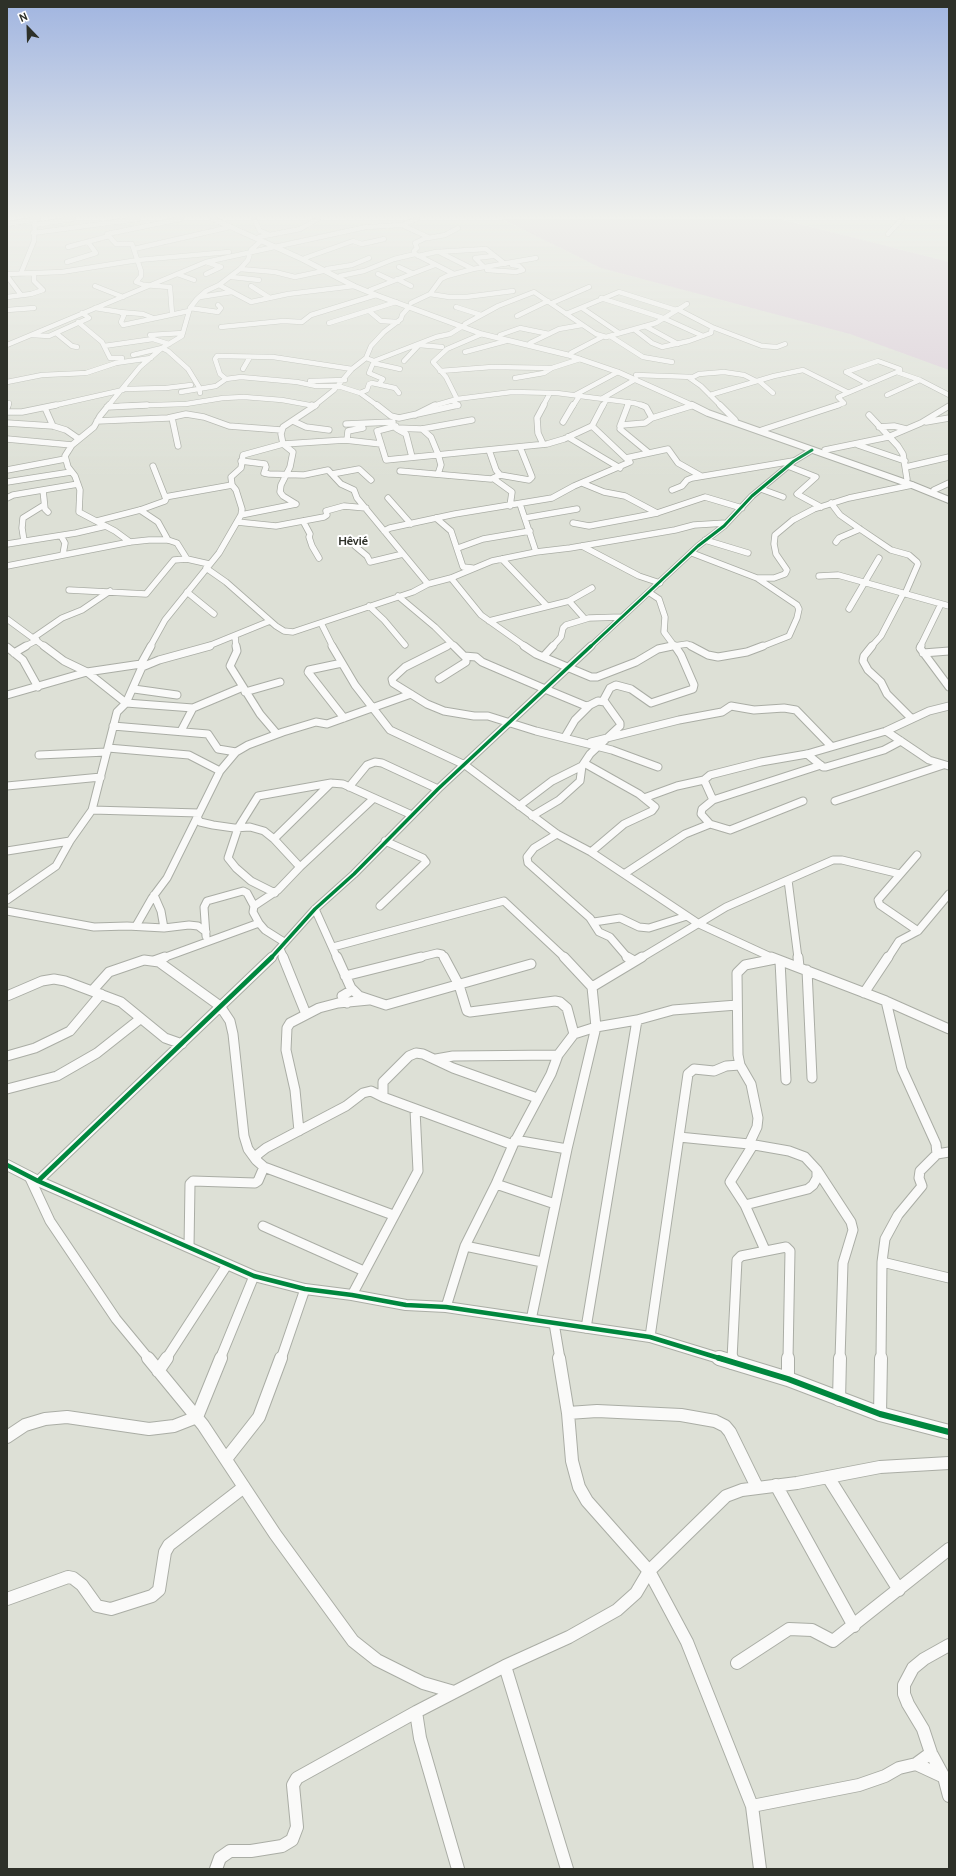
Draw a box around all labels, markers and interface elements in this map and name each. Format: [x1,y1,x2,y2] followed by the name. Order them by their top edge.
[8,8,48,48] north arrow
[17,9,30,25] text: N
[338,534,368,548] district label: Hêvié

